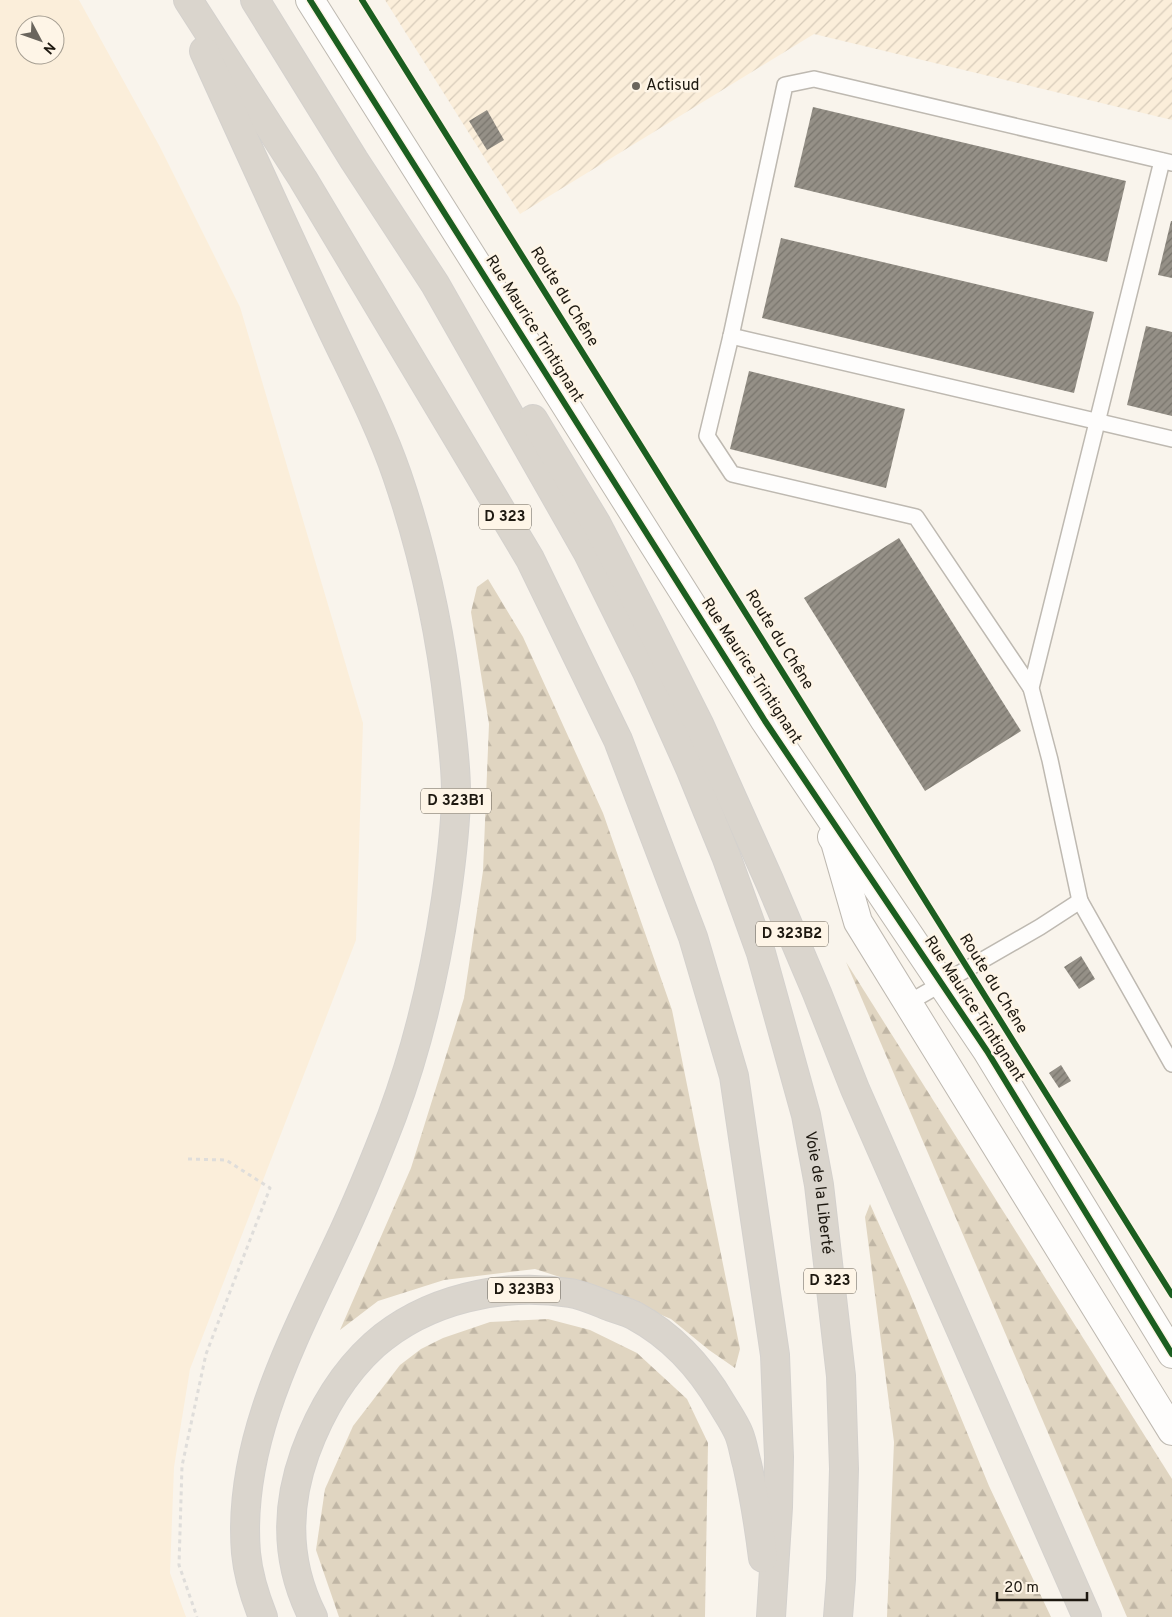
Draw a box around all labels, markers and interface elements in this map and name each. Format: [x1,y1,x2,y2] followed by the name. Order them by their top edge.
[15,15,65,65] north arrow
[39,38,58,57] text: N
[646,76,700,96] place label: Actisud
[630,80,642,92] marker: Actisud
[525,243,603,351] street label: Route du Chêne
[480,252,588,406] street label: Rue Maurice Trintignant
[479,504,531,530] road number: D 323
[740,586,818,694] street label: Route du Chêne
[696,594,806,748] street label: Rue Maurice Trintignant
[421,788,491,814] road number: D 323B1
[756,922,828,946] road number: D 323B2
[954,930,1032,1038] street label: Route du Chêne
[919,932,1029,1086] street label: Rue Maurice Trintignant
[799,1130,837,1255] street label: Voie de la Liberté
[804,1268,856,1294] road number: D 323
[488,1278,560,1302] road number: D 323B3
[997,1570,1087,1602] scale bar
[1004,1579,1039,1598] text: 20 m

